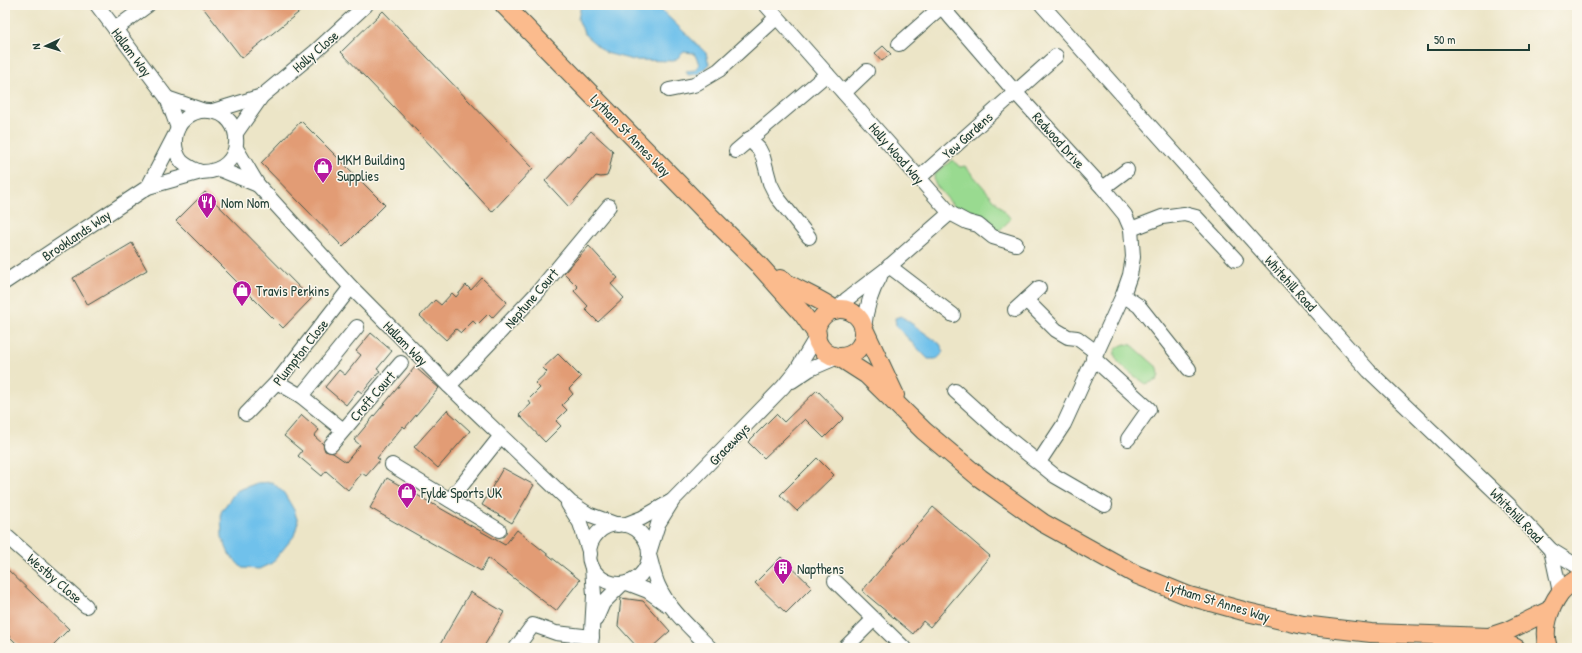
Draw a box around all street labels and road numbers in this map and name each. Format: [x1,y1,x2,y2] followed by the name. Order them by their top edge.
[107,24,157,81] street label: Hallam Way
[288,25,343,77] street label: Holly Close
[586,89,675,181] street label: Lytham St Annes Way
[938,107,996,163] street label: Yew Gardens
[1028,108,1090,173] street label: Redwood Drive
[864,118,929,189] street label: Holly Wood Way
[38,205,115,266] street label: Brooklands Way
[1261,251,1322,315] street label: Whitehill Road
[500,264,563,333] street label: Neptune Court
[268,314,333,390] street label: Plumpton Close
[379,316,433,370] street label: Hallam Way
[345,367,399,425] street label: Croft Court
[704,419,755,470] street label: Graceways
[1486,483,1548,547] street label: Whitehill Road
[23,549,87,608] street label: Westby Close
[1163,576,1273,627] street label: Lytham St Annes Way

